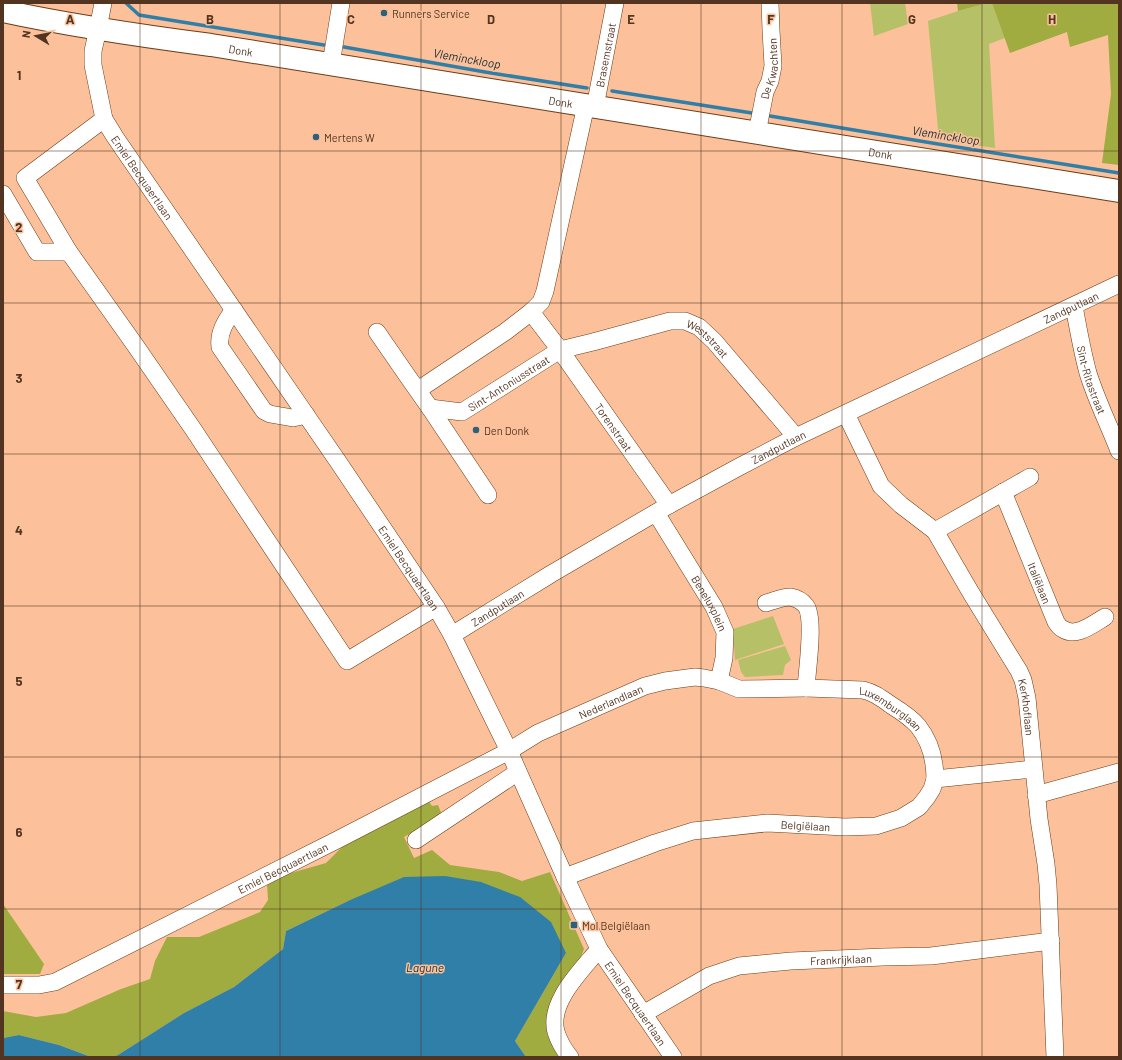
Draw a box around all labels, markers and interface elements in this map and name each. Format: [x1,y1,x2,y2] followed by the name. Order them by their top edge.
[392,7,470,20] place label: Runners Service
[379,8,389,18] marker: Runners Service
[66,11,75,27] text: A
[206,11,214,27] text: B
[347,11,355,27] text: C
[487,11,495,27] text: D
[627,11,635,27] text: E
[767,11,775,27] text: F
[908,11,916,27] text: G
[1048,11,1056,27] text: H
[16,16,56,56] north arrow
[592,22,618,88] street label: Brasemstraat
[19,29,33,39] text: N
[757,38,779,100] street label: De Kwachten
[228,41,254,58] street label: Donk
[432,45,502,71] water label: Vleminckloop
[17,67,21,83] text: 1
[548,93,574,110] street label: Donk
[911,123,981,147] water label: Vleminckloop
[324,131,375,144] place label: Mertens W
[311,132,321,142] marker: Mertens W
[109,133,176,222] street label: Emiel Becquaertlaan
[868,144,894,161] street label: Donk
[15,219,23,235] text: 2
[1041,288,1100,325] street label: Zandputlaan
[685,316,732,360] street label: Weststraat
[1075,344,1109,416] street label: Sint-Ritastraat
[465,352,552,413] street label: Sint-Antoniusstraat
[15,370,23,386] text: 3
[593,401,636,454] street label: Torenstraat
[484,424,530,437] place label: Den Donk
[471,425,481,435] marker: Den Donk
[749,427,808,466] street label: Zandputlaan
[15,522,23,538] text: 4
[376,523,443,612] street label: Emiel Becquaertlaan
[1026,560,1054,605] street label: Italiëlaan
[689,573,730,633] street label: Beneluxplein
[468,586,526,628] street label: Zandputlaan
[15,673,23,689] text: 5
[1016,677,1037,736] street label: Kerkhoflaan
[576,681,645,721] street label: Nederlandlaan
[859,683,925,733] street label: Luxemburglaan
[780,817,831,833] street label: Belgiëlaan
[16,824,23,840] text: 6
[235,839,330,896] street label: Emiel Becquaertlaan
[582,919,650,932] place label: Mol Belgiëlaan
[569,920,579,930] marker: Mol Belgiëlaan
[810,951,872,967] street label: Frankrijklaan
[603,959,669,1048] street label: Emiel Becquaertlaan
[406,960,444,974] water label: Lagune
[16,976,23,992] text: 7

